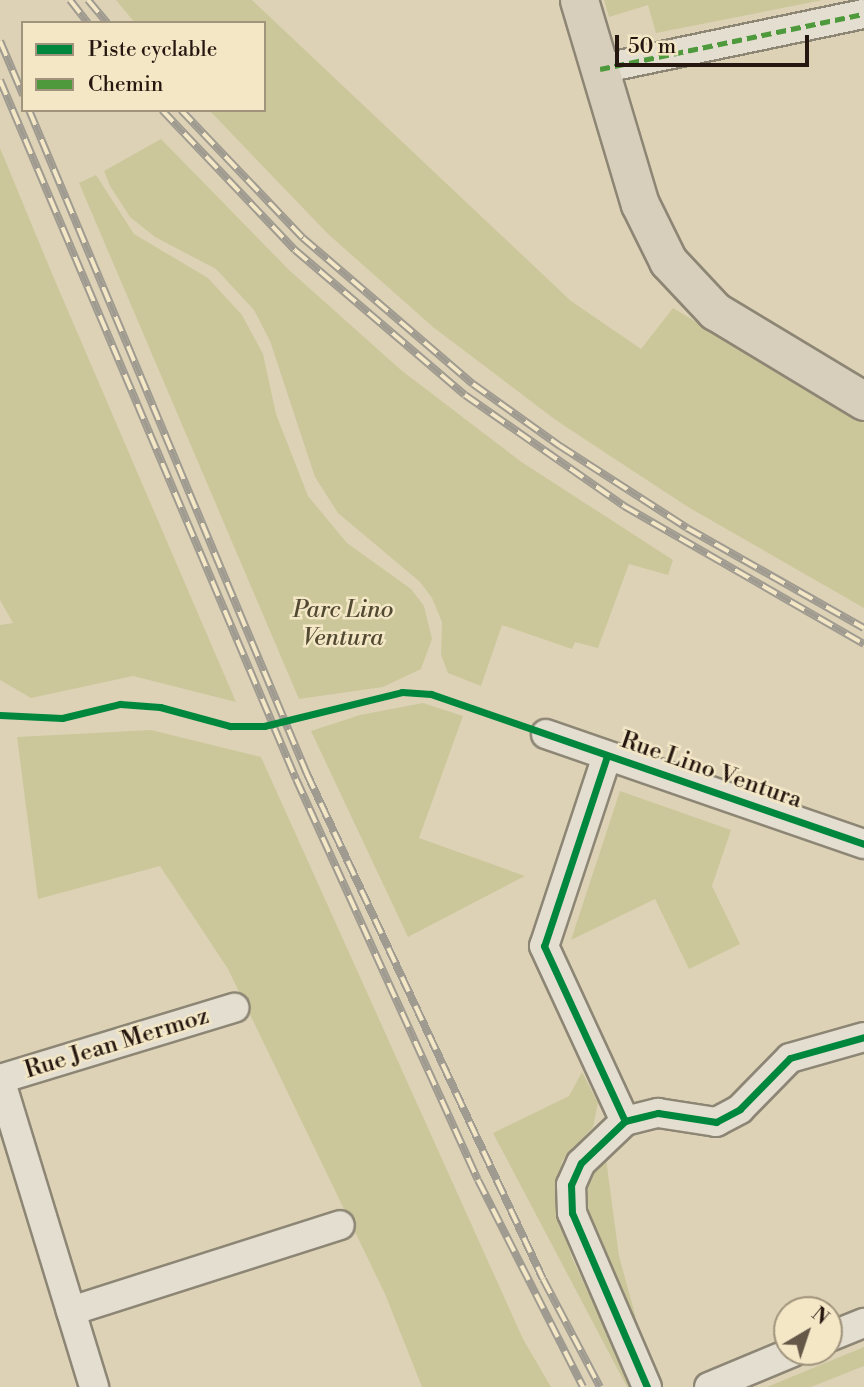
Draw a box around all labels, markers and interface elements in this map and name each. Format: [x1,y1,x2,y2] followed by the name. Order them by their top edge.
[21,21,266,112] legend
[619,21,813,65] scale bar
[628,34,676,60] text: 50 m
[88,37,217,63] text: Piste cyclable
[88,72,163,98] text: Chemin
[293,597,393,653] park label: Parc Lino Ventura
[616,726,806,816] street label: Rue Lino Ventura
[21,1002,213,1086] street label: Rue Jean Mermoz
[773,1296,843,1366] north arrow
[807,1302,833,1330] text: N

